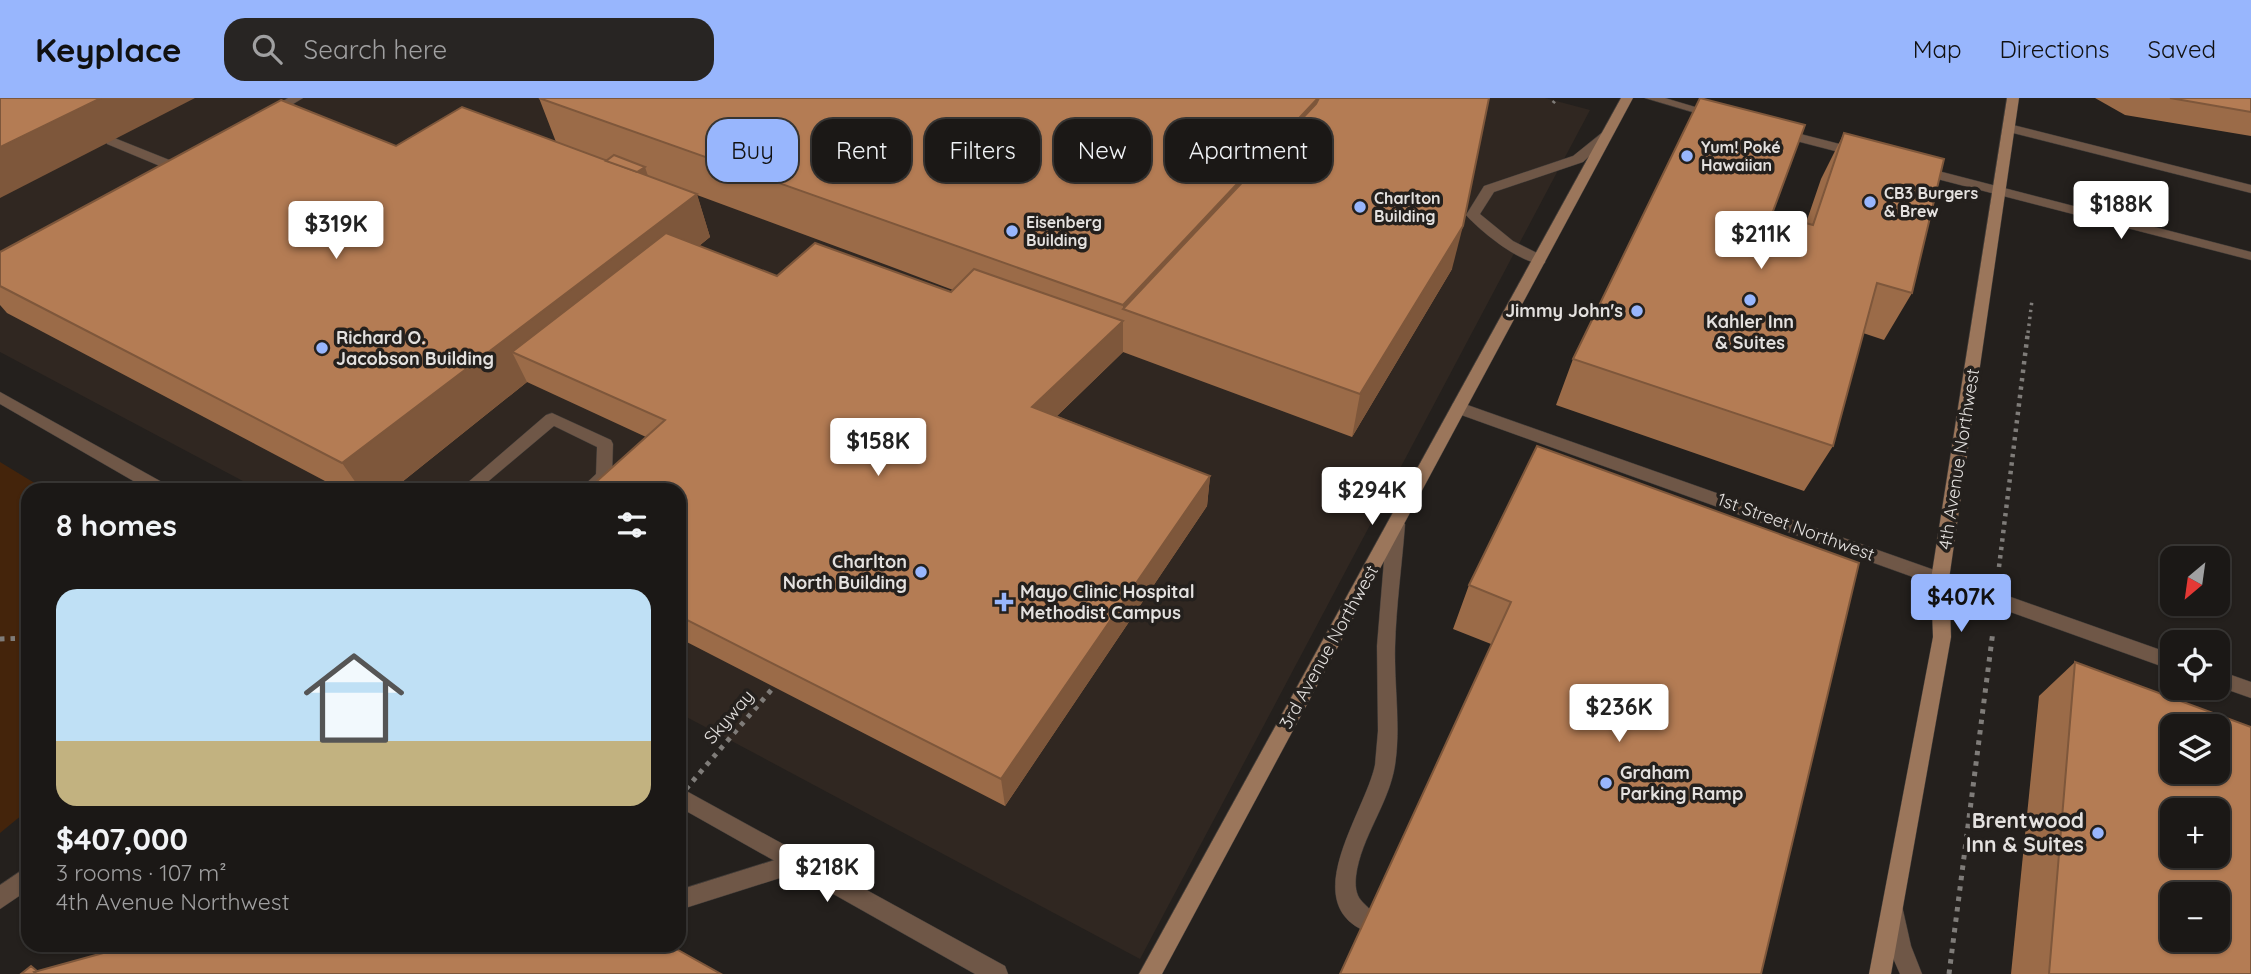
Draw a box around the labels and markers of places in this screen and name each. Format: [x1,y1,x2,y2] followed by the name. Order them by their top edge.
[1701,137,1781,175] place label: Yum! Poké Hawaiian
[1679,148,1695,164] marker: Yum! Poké Hawaiian
[2072,181,2170,241] pin: $188K
[1884,183,1978,221] place label: CB3 Burgers & Brew
[1374,188,1441,226] place label: Charlton Building
[1862,194,1878,210] marker: CB3 Burgers & Brew
[1352,199,1368,215] marker: Charlton Building
[287,202,385,261] pin: $319K
[1026,212,1102,250] place label: Eisenberg Building
[1712,212,1810,271] pin: $211K
[1004,223,1020,239] marker: Eisenberg Building
[1742,292,1758,308] marker: Kahler Inn & Suites
[1505,299,1623,322] place label: Jimmy John's
[1629,303,1645,319] marker: Jimmy John's
[1706,310,1794,354] place label: Kahler Inn & Suites
[336,326,494,370] place label: Richard O. Jacobson Building
[314,340,330,356] marker: Richard O. Jacobson Building
[829,418,927,478] pin: $158K
[1323,468,1421,527] pin: $294K
[783,550,907,594] place label: Charlton North Building
[913,564,929,580] marker: Charlton North Building
[1912,574,2010,634] pin: $407K
[1020,580,1195,624] place label: Mayo Clinic Hospital Methodist Campus
[994,592,1014,612] marker: Mayo Clinic Hospital Methodist Campus
[1570,684,1668,744] pin: $236K
[1620,761,1743,805] place label: Graham Parking Ramp
[1598,775,1614,791] marker: Graham Parking Ramp
[1966,807,2084,857] place label: Brentwood Inn & Suites
[2090,825,2106,841] marker: Brentwood Inn & Suites
[778,844,876,904] pin: $218K

